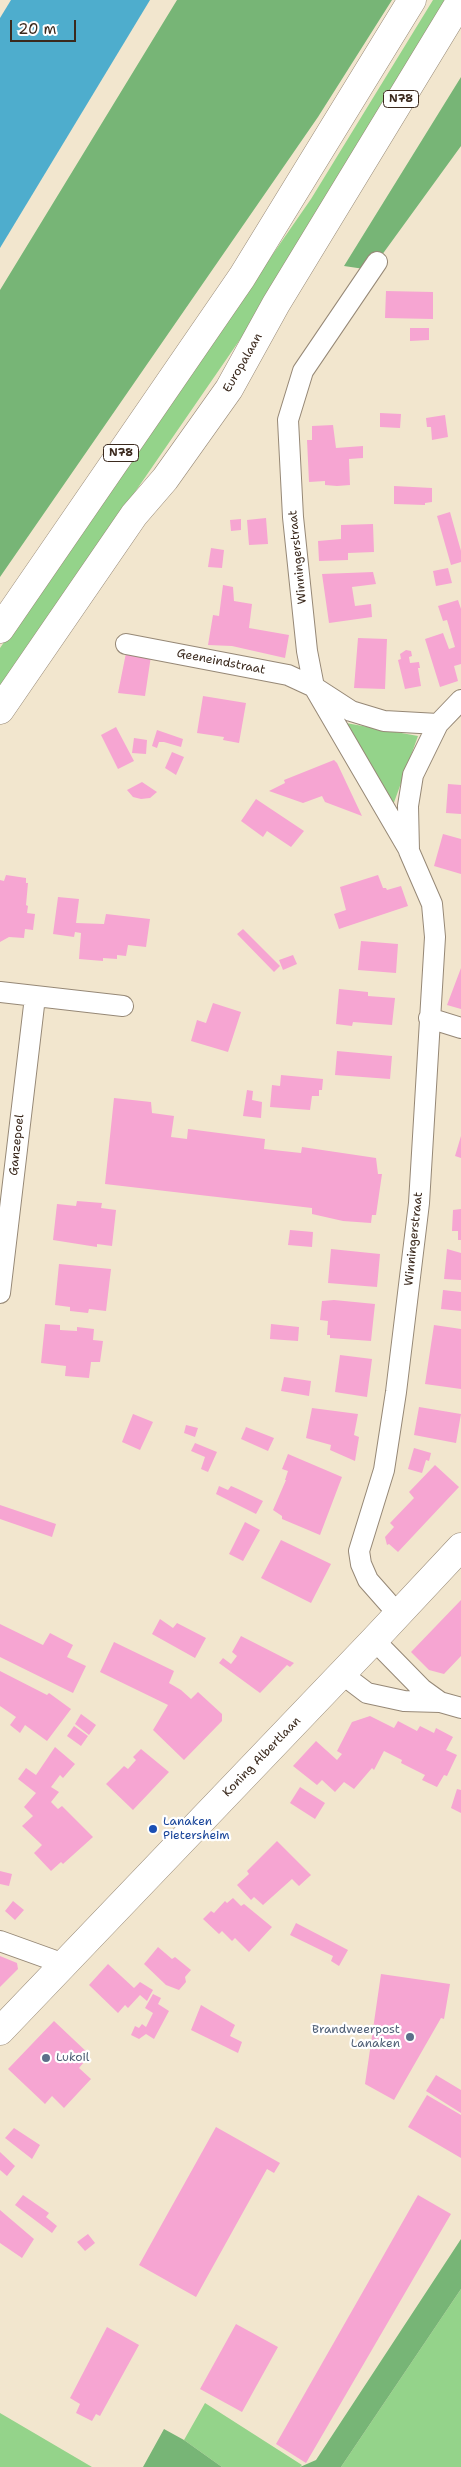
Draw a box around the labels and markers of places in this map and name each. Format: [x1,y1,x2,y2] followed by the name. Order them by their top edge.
[163,1815,230,1843] place label: Lanaken Pietersheim
[147,1823,159,1835] marker: Lanaken Pietersheim
[312,2023,400,2051] place label: Brandweerpost Lanaken
[404,2031,416,2043] marker: Brandweerpost Lanaken
[56,2051,89,2065] place label: Lukoil
[40,2052,52,2064] marker: Lukoil

